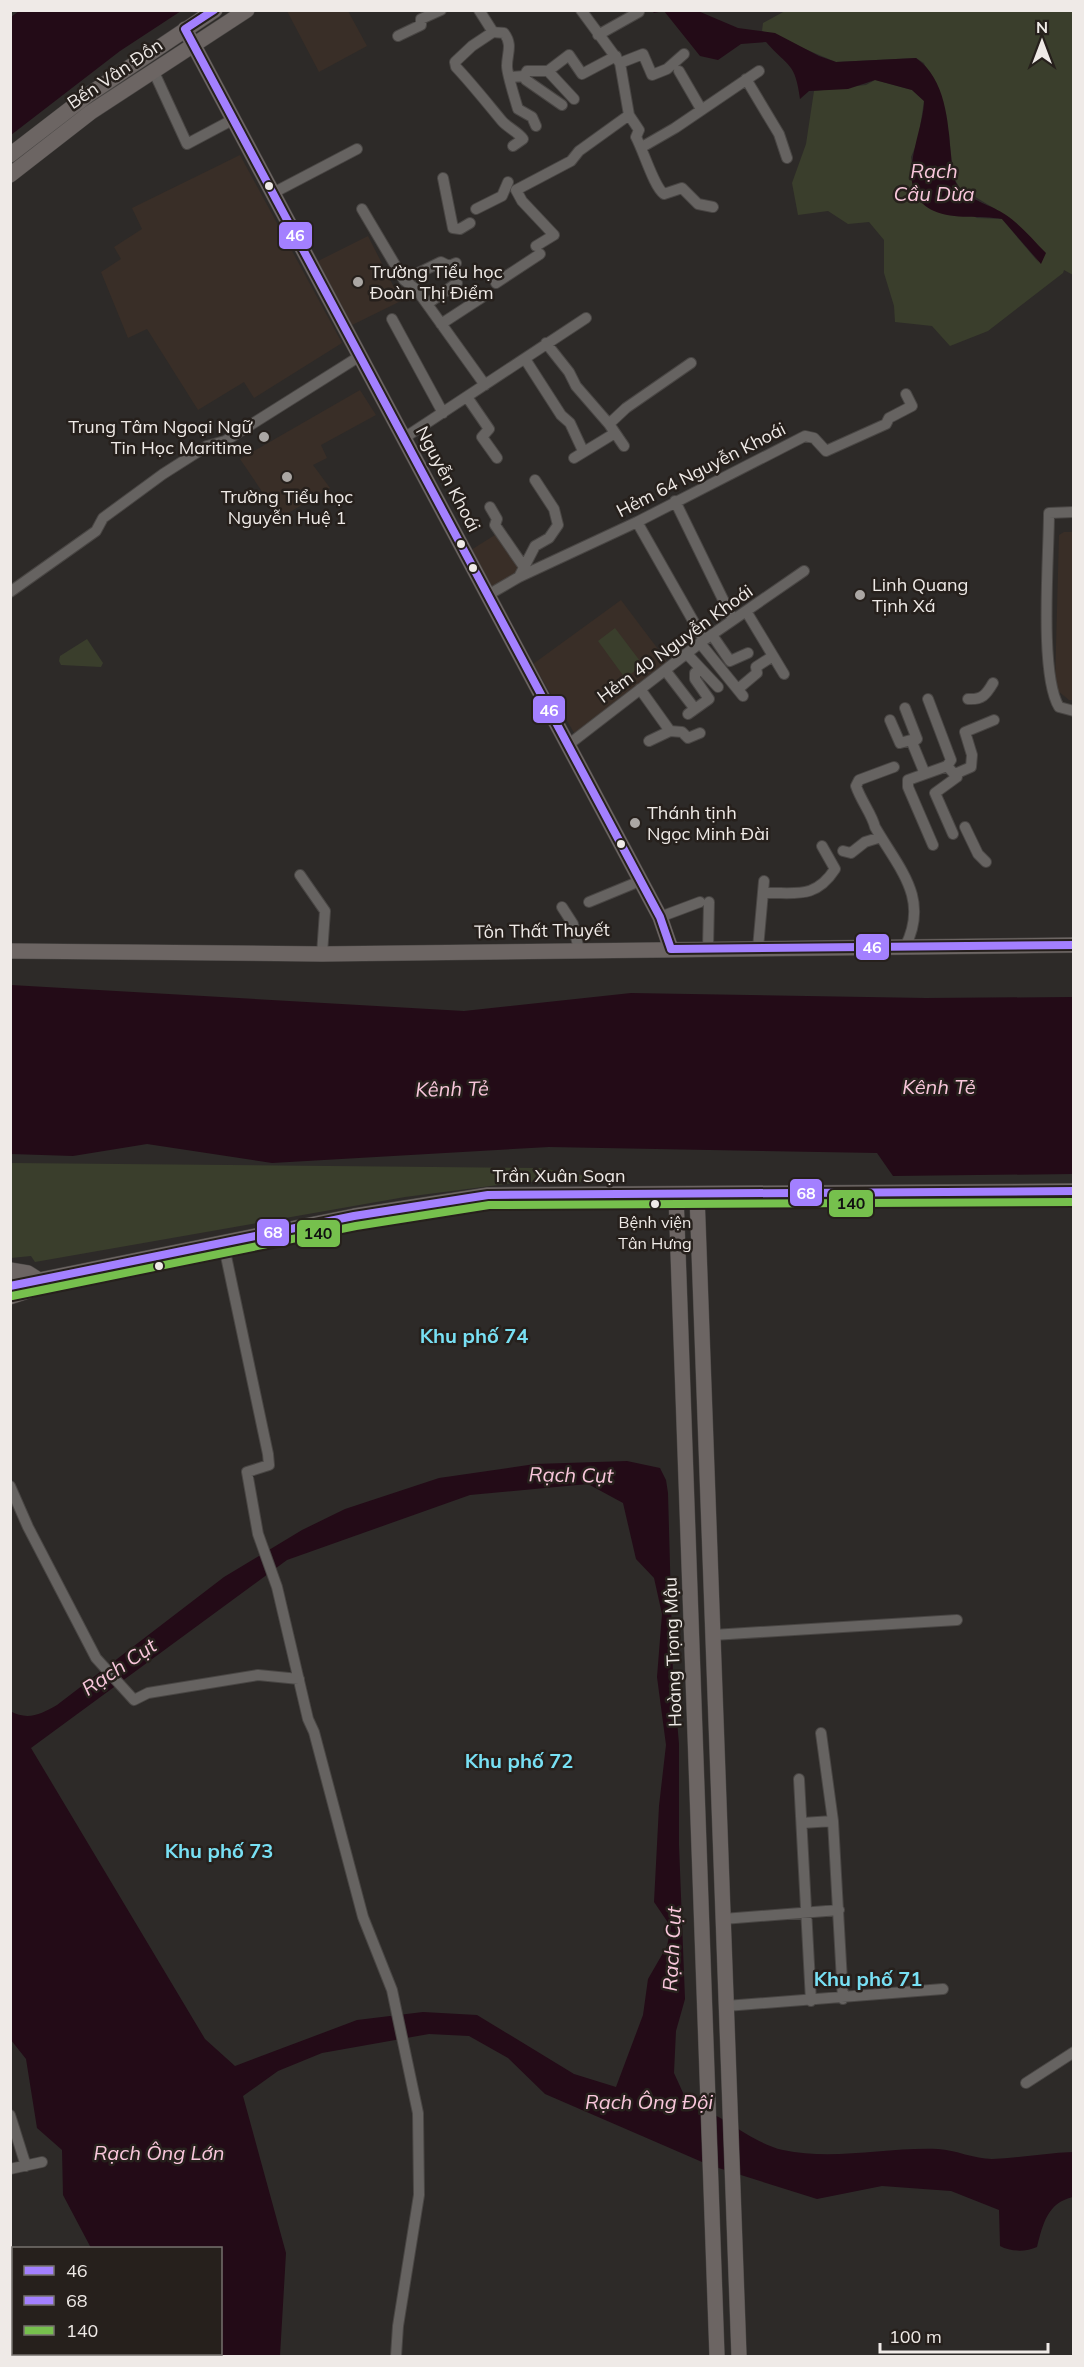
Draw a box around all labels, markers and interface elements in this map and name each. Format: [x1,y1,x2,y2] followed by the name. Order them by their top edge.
[1012,12,1072,72] north arrow
[1036,17,1048,37] text: N
[63,33,167,114] street label: Bến Vân Đồn
[894,158,974,206] water label: Rạch Cầu Dừa
[263,180,275,192] unlabelled marker
[278,221,313,250] line badge: 46
[285,225,305,245] text: 46
[370,260,503,304] place label: Trường Tiểu học Đoàn Thị Điểm
[351,275,365,289] marker: Trường Tiểu học Đoàn Thị Điểm
[68,415,254,459] place label: Trung Tâm Ngoại Ngữ Tin Học Maritime
[612,417,789,522] street label: Hẻm 64 Nguyễn Khoái
[411,422,486,536] street label: Nguyễn Khoái
[257,430,271,444] marker: Trung Tâm Ngoại Ngữ Tin Học Maritime
[280,470,294,484] marker: Trường Tiểu học Nguyễn Huệ 1
[221,485,353,529] place label: Trường Tiểu học Nguyễn Huệ 1
[455,538,467,550] unlabelled marker
[467,562,479,574] unlabelled marker
[872,573,968,617] place label: Linh Quang Tịnh Xá
[592,579,757,708] street label: Hẻm 40 Nguyễn Khoái
[853,588,867,602] marker: Linh Quang Tịnh Xá
[532,695,566,724] line badge: 46
[539,700,559,720] text: 46
[647,801,769,845] place label: Thánh tịnh Ngọc Minh Đài
[628,816,642,830] marker: Thánh tịnh Ngọc Minh Đài
[615,838,627,850] unlabelled marker
[474,918,610,943] street label: Tôn Thất Thuyết
[855,933,890,961] line badge: 46
[862,937,882,957] text: 46
[902,1074,976,1099] water label: Kênh Tẻ
[415,1075,489,1102] water label: Kênh Tẻ
[492,1164,626,1187] street label: Trần Xuân Soạn
[789,1178,823,1207] line badge: 68
[796,1183,816,1203] text: 68
[828,1189,874,1218] line badge: 140
[837,1193,865,1213] text: 140
[649,1198,661,1210] marker: Bệnh viện Tân Hưng
[618,1212,692,1253] place label: Bệnh viện Tân Hưng
[256,1218,290,1247] line badge: 68
[296,1219,341,1248] line badge: 140
[263,1222,283,1242] text: 68
[304,1223,332,1243] text: 140
[153,1260,165,1272] unlabelled marker
[420,1323,528,1348] district label: Khu phố 74
[528,1461,615,1488] water label: Rạch Cụt
[658,1577,687,1727] street label: Hoàng Trọng Mậu
[77,1632,162,1701] water label: Rạch Cụt
[465,1748,573,1773] district label: Khu phố 72
[165,1838,273,1863] district label: Khu phố 73
[657,1905,686,1992] water label: Rạch Cụt
[814,1966,922,1991] district label: Khu phố 71
[585,2089,713,2114] water label: Rạch Ông Đội
[93,2140,225,2165] water label: Rạch Ông Lớn
[12,2247,222,2355] legend
[66,2259,88,2282] text: 46
[66,2289,88,2312] text: 68
[880,2316,1048,2354] scale bar
[66,2319,98,2342] text: 140
[889,2325,942,2348] text: 100 m

